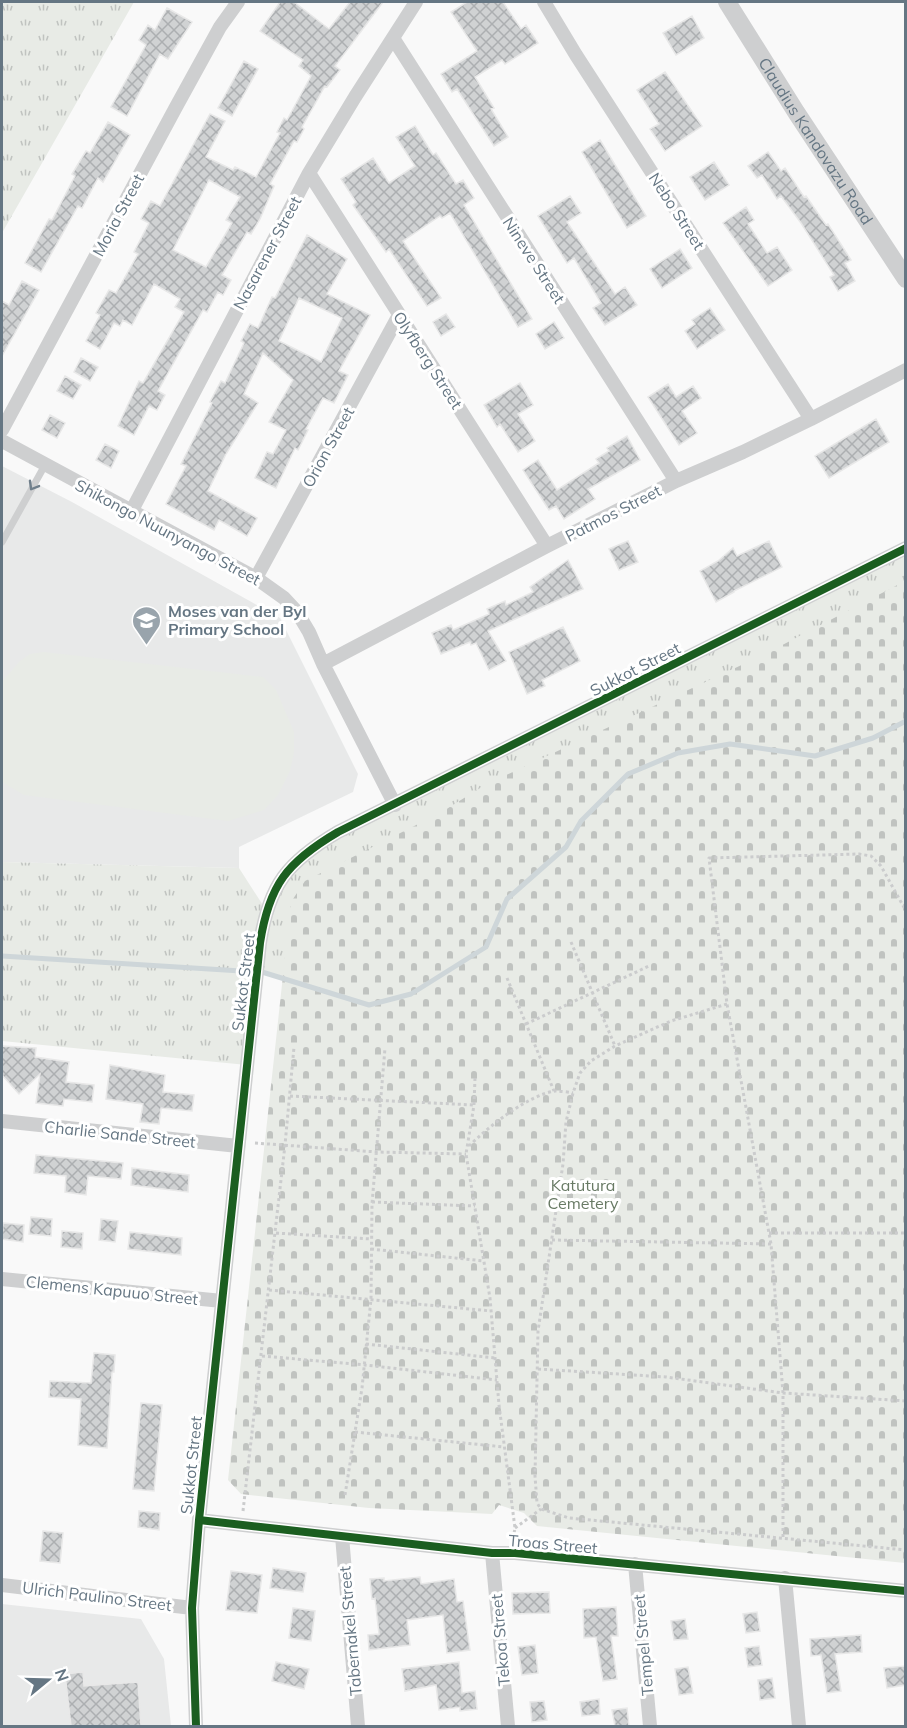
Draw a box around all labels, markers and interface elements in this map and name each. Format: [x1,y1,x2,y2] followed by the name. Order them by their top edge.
[754,54,877,228] street label: Claudius Kandovazu Road
[645,169,710,254] street label: Nebo Street
[88,170,148,260] street label: Moria Street
[229,192,306,313] street label: Nasarener Street
[499,213,570,307] street label: Nineve Street
[389,307,467,413] street label: Olyfberg Street
[298,403,358,491] street label: Orion Street
[72,475,264,590] street label: Shikongo Nuunyango Street
[29,480,40,490] one-way arrow
[562,480,665,546] street label: Patmos Street
[168,601,306,639] place label: Moses van der Byl Primary School
[131,604,163,646] school or university icon: Moses van der Byl Primary School
[587,638,684,700] street label: Sukkot Street
[227,931,259,1032] street label: Sukkot Street
[43,1116,197,1152] street label: Charlie Sande Street
[548,1175,619,1213] park label: Katutura Cemetery
[25,1271,200,1309] street label: Clemens Kapuuo Street
[176,1415,206,1515] street label: Sukkot Street
[508,1530,599,1558] street label: Troas Street
[334,1565,366,1697] street label: Tabernakel Street
[21,1577,173,1615] street label: Ulrich Paulino Street
[486,1593,514,1687] street label: Tekoa Street
[629,1593,657,1697] street label: Tempel Street
[18,1650,78,1710] north arrow
[51,1666,74,1684] text: N

